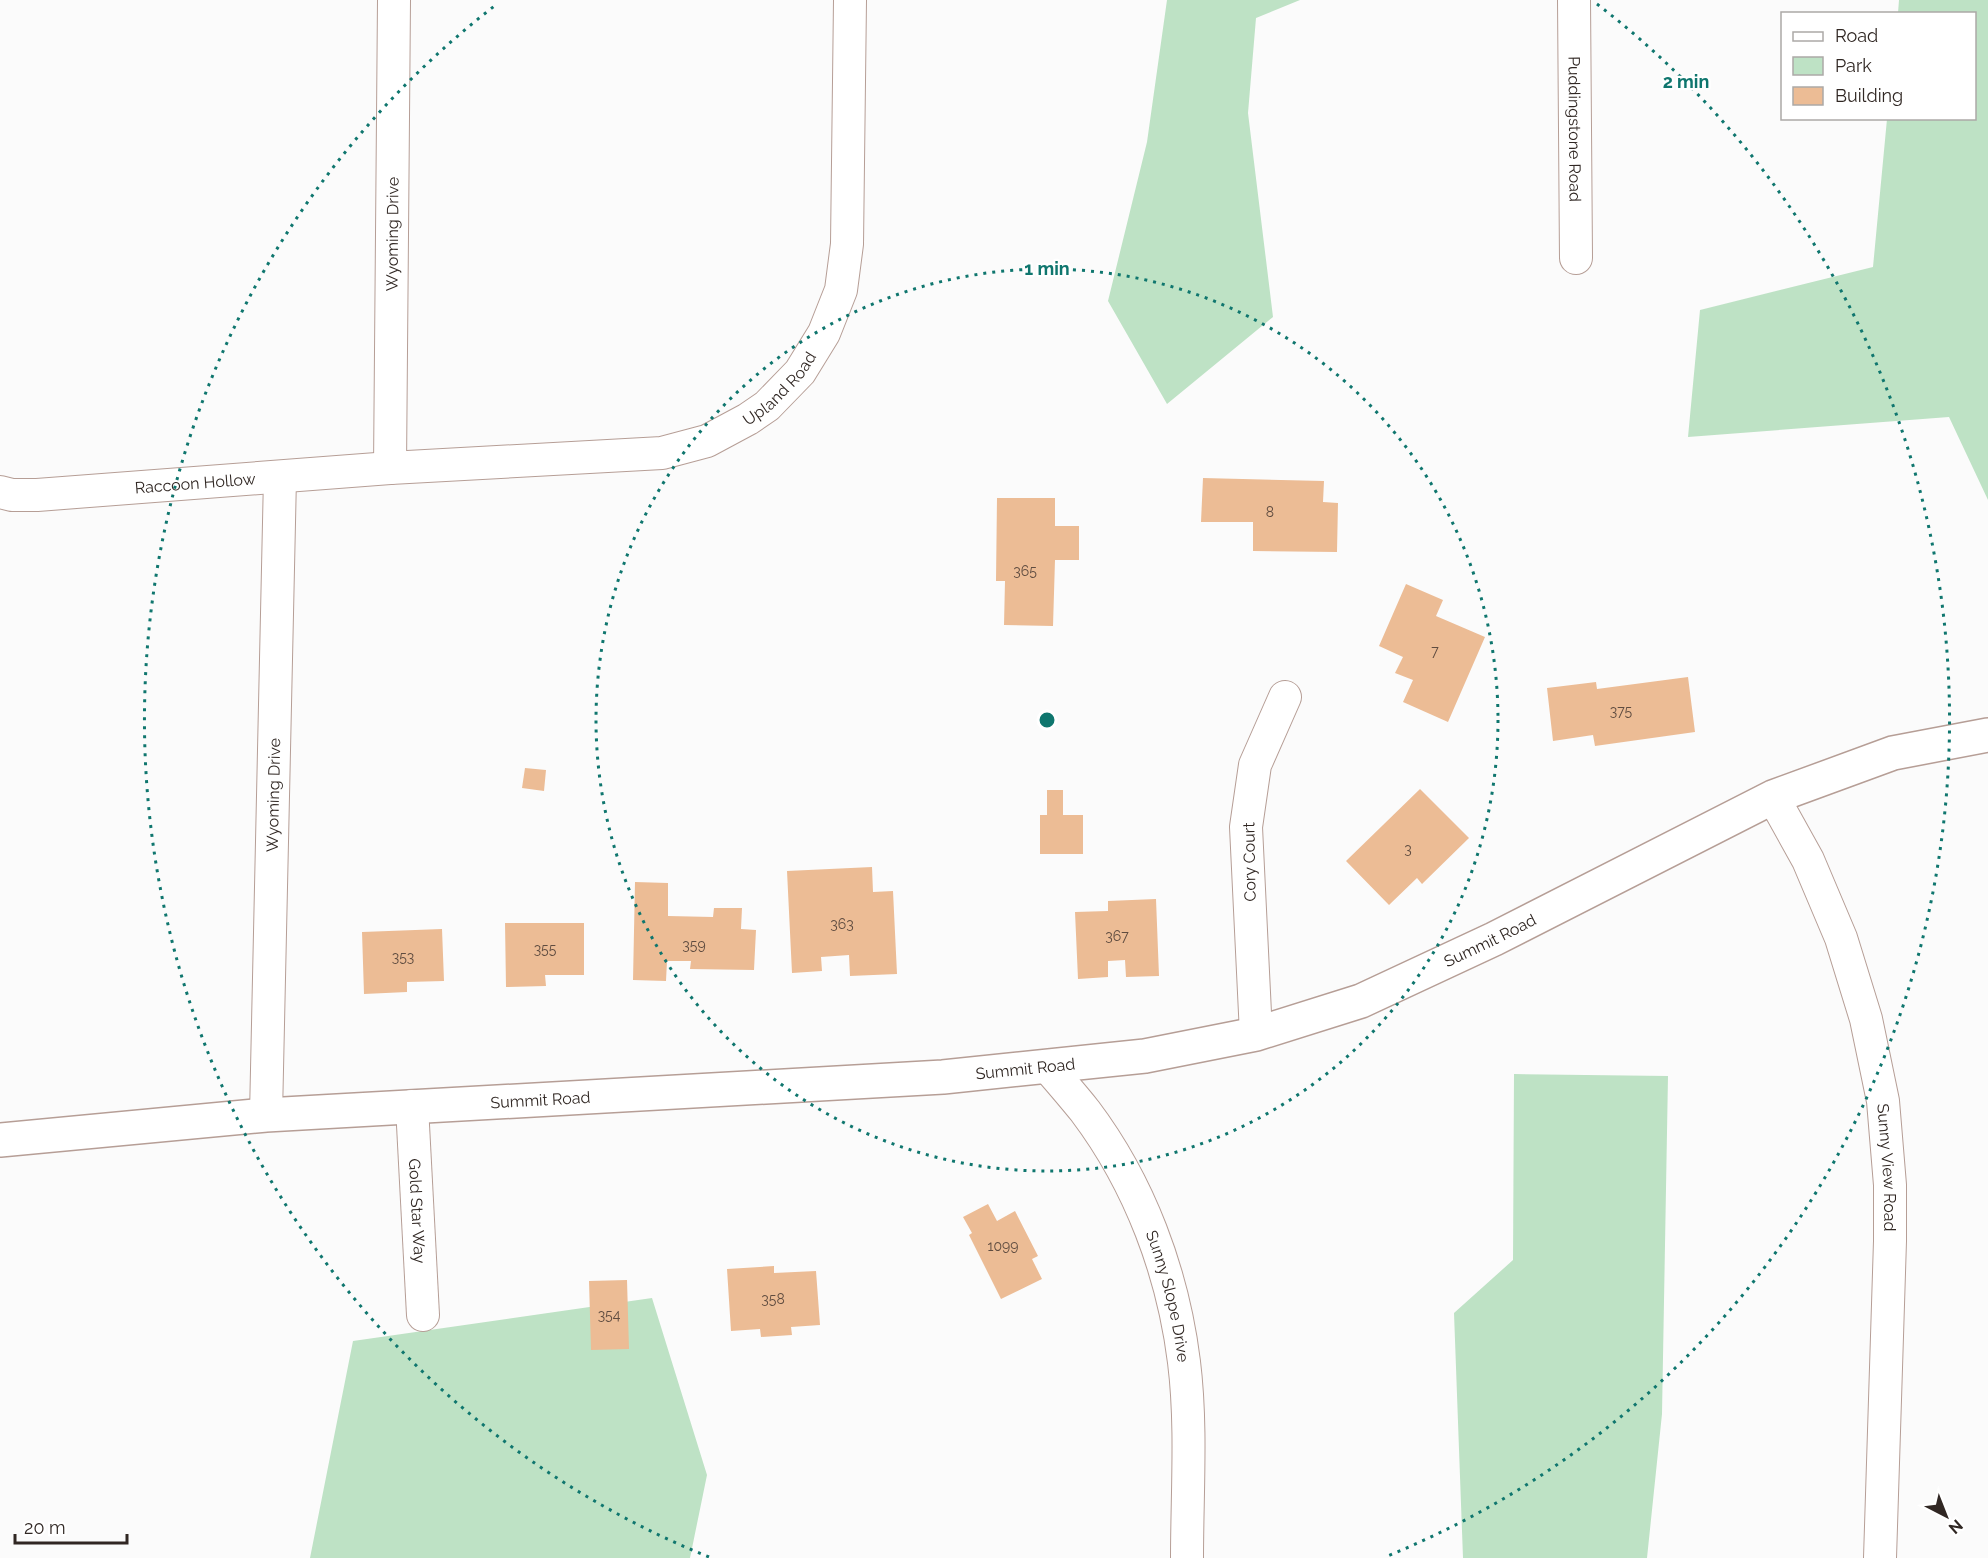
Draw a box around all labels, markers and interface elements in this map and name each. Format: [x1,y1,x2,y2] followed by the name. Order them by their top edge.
[1781,12,1976,120] legend
[1835,25,1878,46] text: Road
[1835,55,1872,76] text: Park
[1564,56,1585,202] street label: Puddingstone Road
[1663,71,1709,92] text: 2 min
[1835,85,1903,106] text: Building
[383,177,402,291] street label: Wyoming Drive
[1024,258,1070,279] text: 1 min
[739,348,820,430] street label: Upland Road
[134,469,256,497] street label: Raccoon Hollow
[1266,504,1274,520] house number: 8
[1013,563,1037,579] house number: 365
[1431,643,1439,659] house number: 7
[1610,703,1633,719] house number: 375
[1037,710,1057,730] centre of rings
[263,738,284,852] street label: Wyoming Drive
[1239,821,1260,902] street label: Cory Court
[1404,841,1412,857] house number: 3
[1441,910,1539,971] street label: Summit Road
[830,916,854,932] house number: 363
[1105,928,1129,944] house number: 367
[682,937,706,953] house number: 359
[534,941,557,957] house number: 355
[392,949,414,965] house number: 353
[975,1054,1076,1084] street label: Summit Road
[490,1088,591,1112] street label: Summit Road
[1873,1103,1899,1232] street label: Sunny View Road
[405,1158,429,1264] street label: Gold Star Way
[1142,1228,1193,1363] street label: Sunny Slope Drive
[988,1238,1018,1254] house number: 1099
[761,1291,785,1307] house number: 358
[598,1307,621,1323] house number: 354
[1916,1486,1976,1546] north arrow
[15,1507,128,1545] scale bar
[1945,1516,1967,1538] text: N
[24,1517,66,1538] text: 20 m

